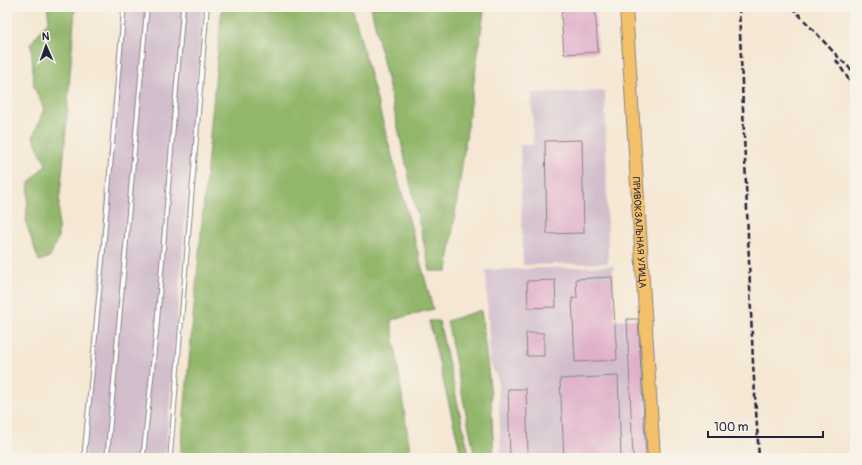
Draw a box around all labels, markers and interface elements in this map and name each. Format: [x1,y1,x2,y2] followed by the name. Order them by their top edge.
[26,26,66,66] north arrow
[42,30,50,43] text: N
[630,177,648,289] street label: ПРИВОКЗАЛЬНАЯ УЛИЦА
[708,413,823,439] scale bar
[714,420,749,435] text: 100 m

